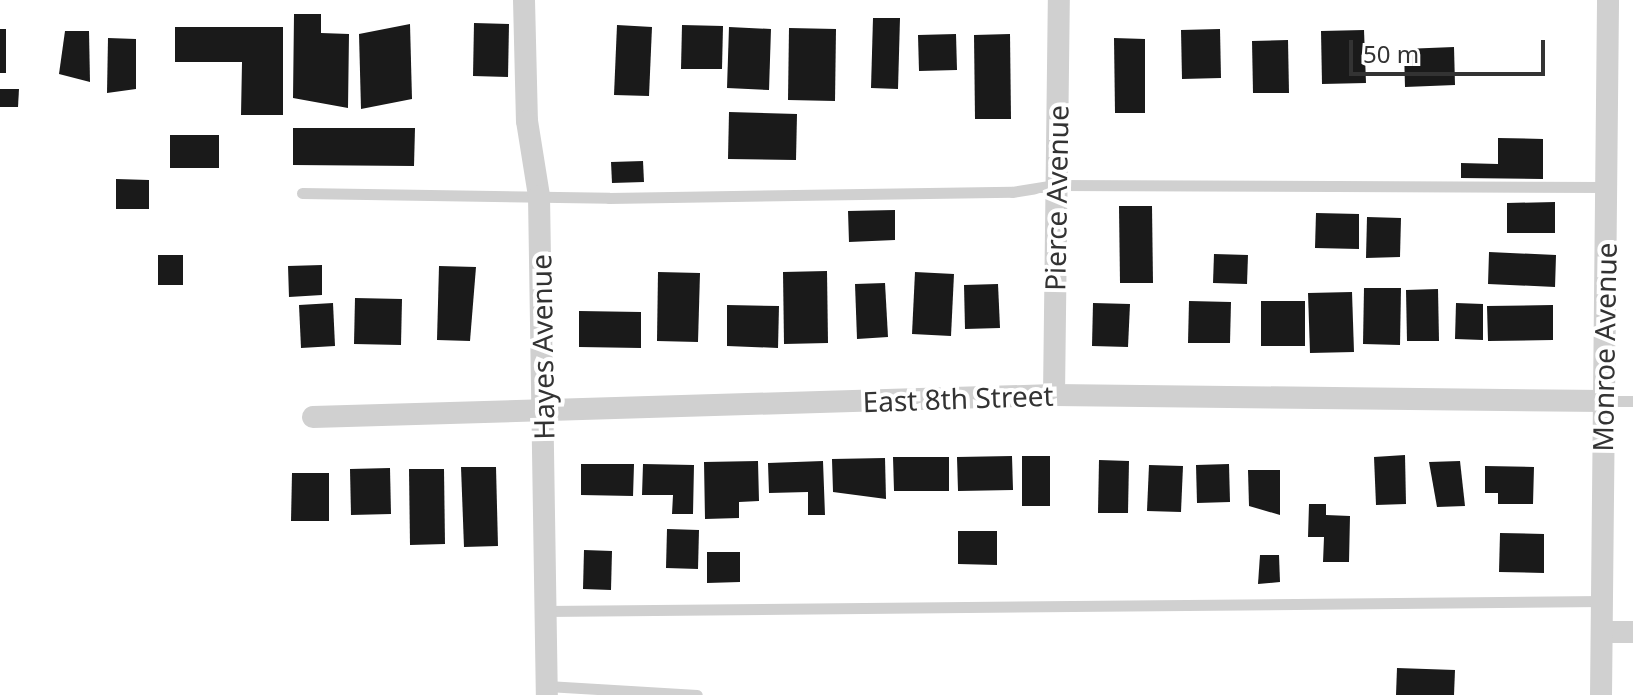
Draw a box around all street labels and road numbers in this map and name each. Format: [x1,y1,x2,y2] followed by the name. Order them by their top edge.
[1038,105,1074,291] street label: Pierce Avenue
[1585,242,1623,452] street label: Monroe Avenue
[524,254,560,440] street label: Hayes Avenue
[862,378,1054,418] street label: East 8th Street

